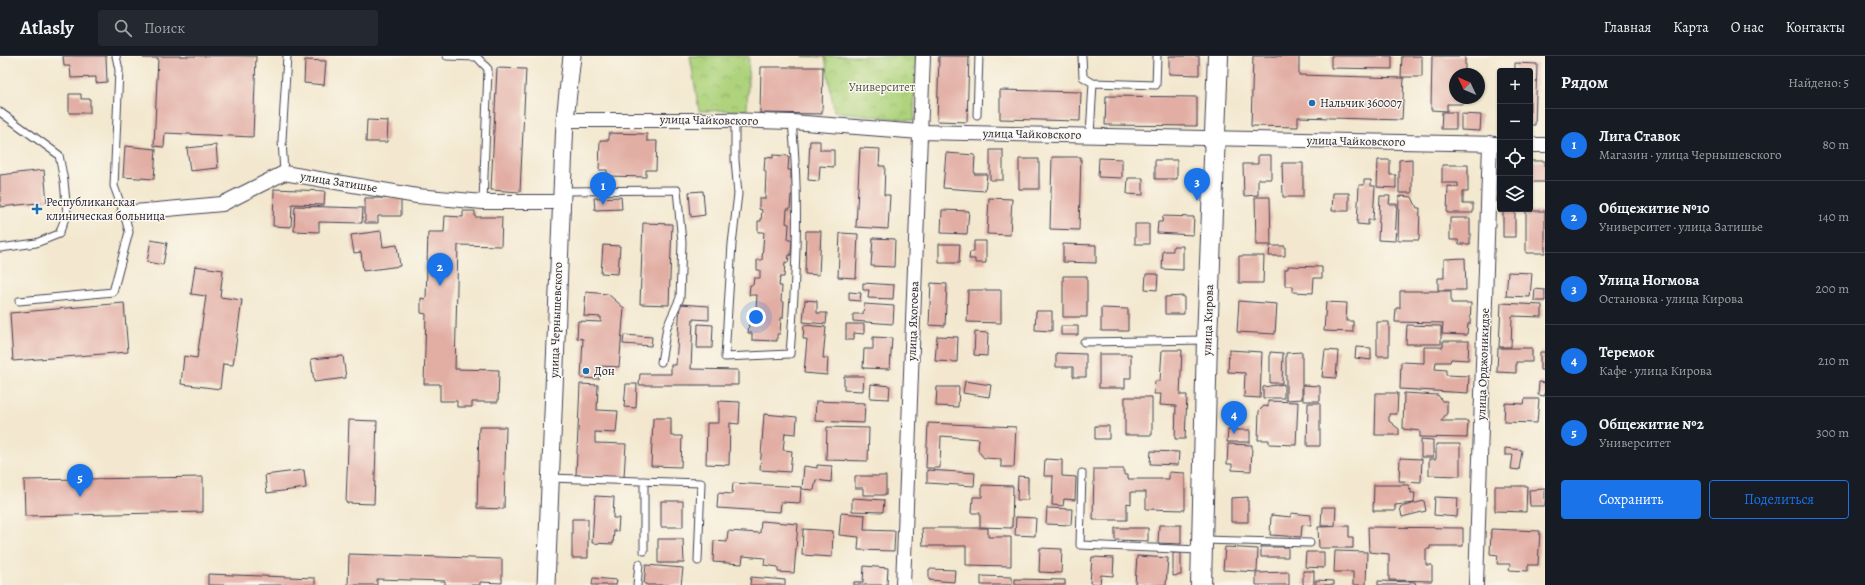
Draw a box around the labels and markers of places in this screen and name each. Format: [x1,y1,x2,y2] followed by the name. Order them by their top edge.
[1320,95,1403,111] place label: Нальчик 360007
[1307,98,1317,108] marker: Нальчик 360007
[1184,168,1210,201] pin: 3
[590,172,616,205] pin: 1
[46,194,166,224] place label: Республиканская клиническая больница
[31,203,43,215] marker: Республиканская клиническая больница
[427,253,453,286] pin: 2
[594,363,615,379] place label: Дон
[581,366,591,376] marker: Дон
[1221,401,1247,434] pin: 4
[67,464,93,497] pin: 5

